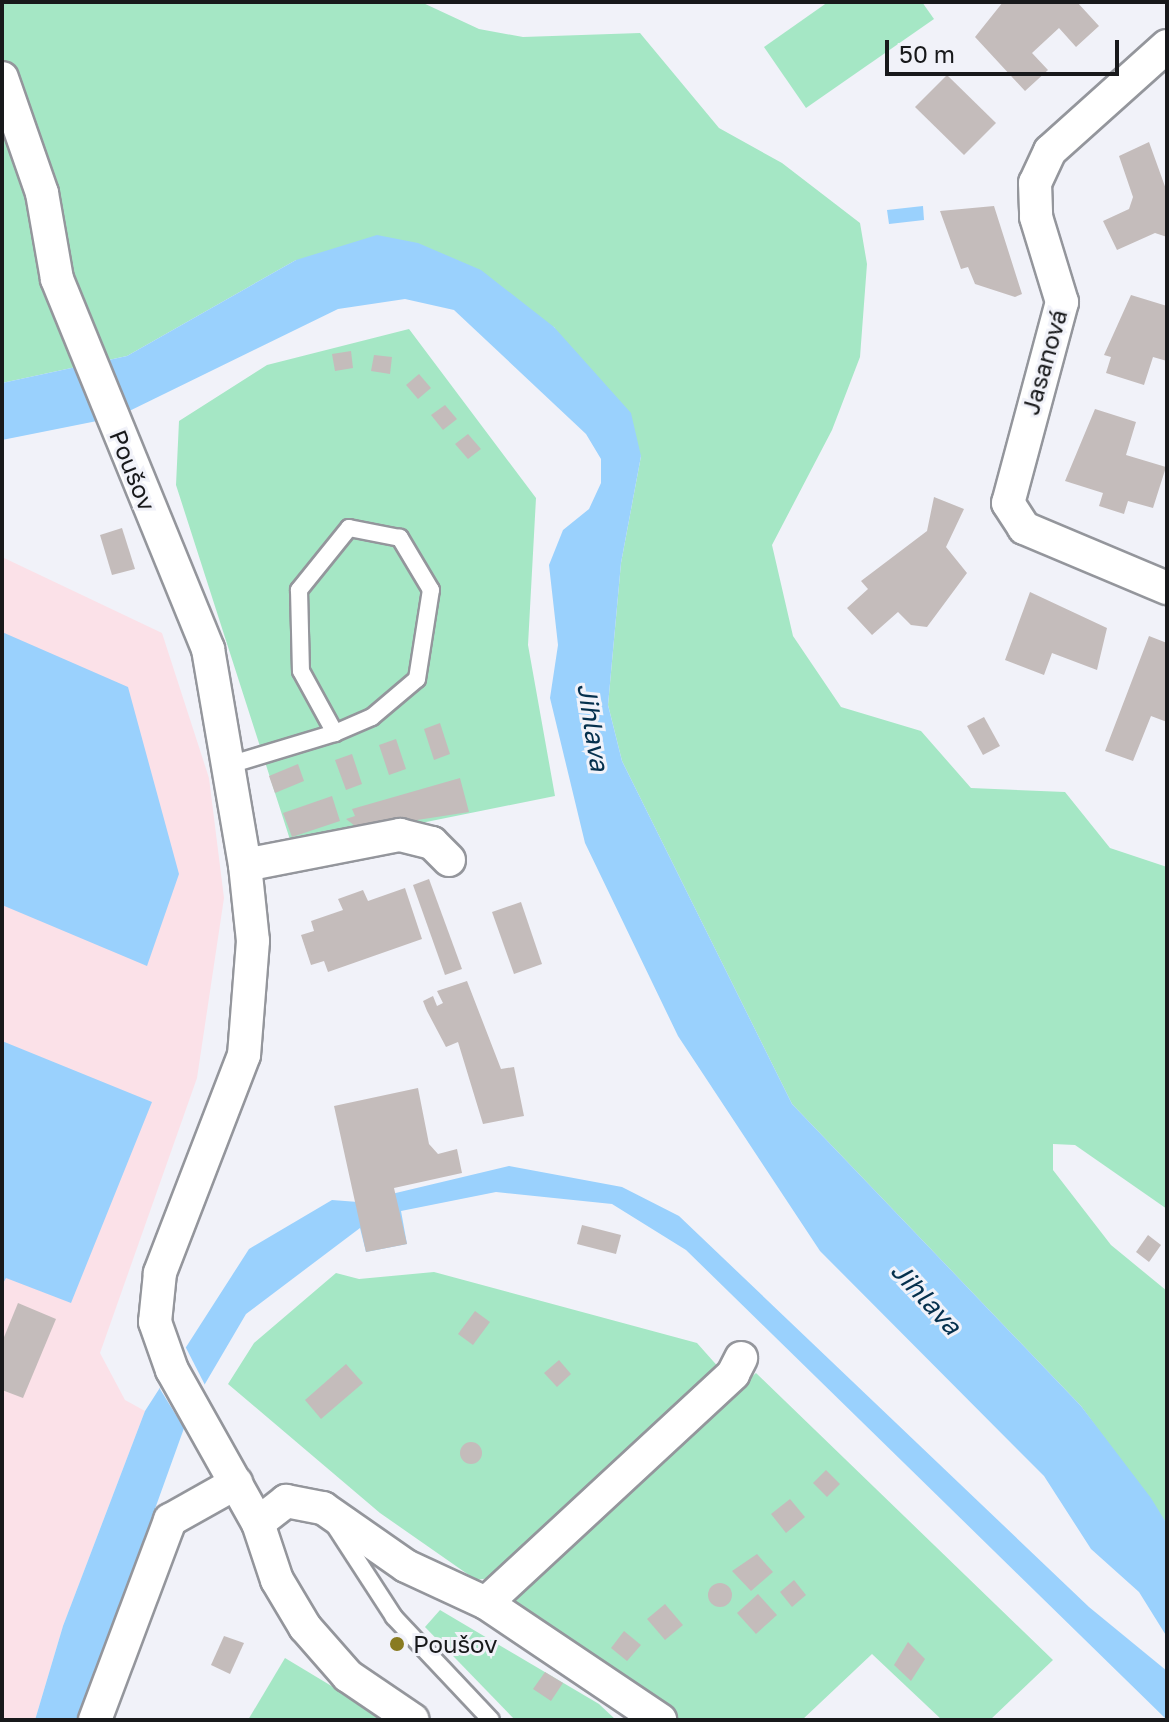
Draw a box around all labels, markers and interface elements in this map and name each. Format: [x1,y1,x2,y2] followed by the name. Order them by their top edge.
[889,24,1123,74] scale bar
[899,39,955,68] text: 50 m
[1015,306,1073,418] street label: Jasanová
[104,425,162,515] street label: Poušov
[571,681,615,773] water label: Jihlava
[884,1255,968,1341] water label: Jihlava
[413,1630,497,1658] place label: Poušov
[388,1635,406,1653] marker: Poušov

